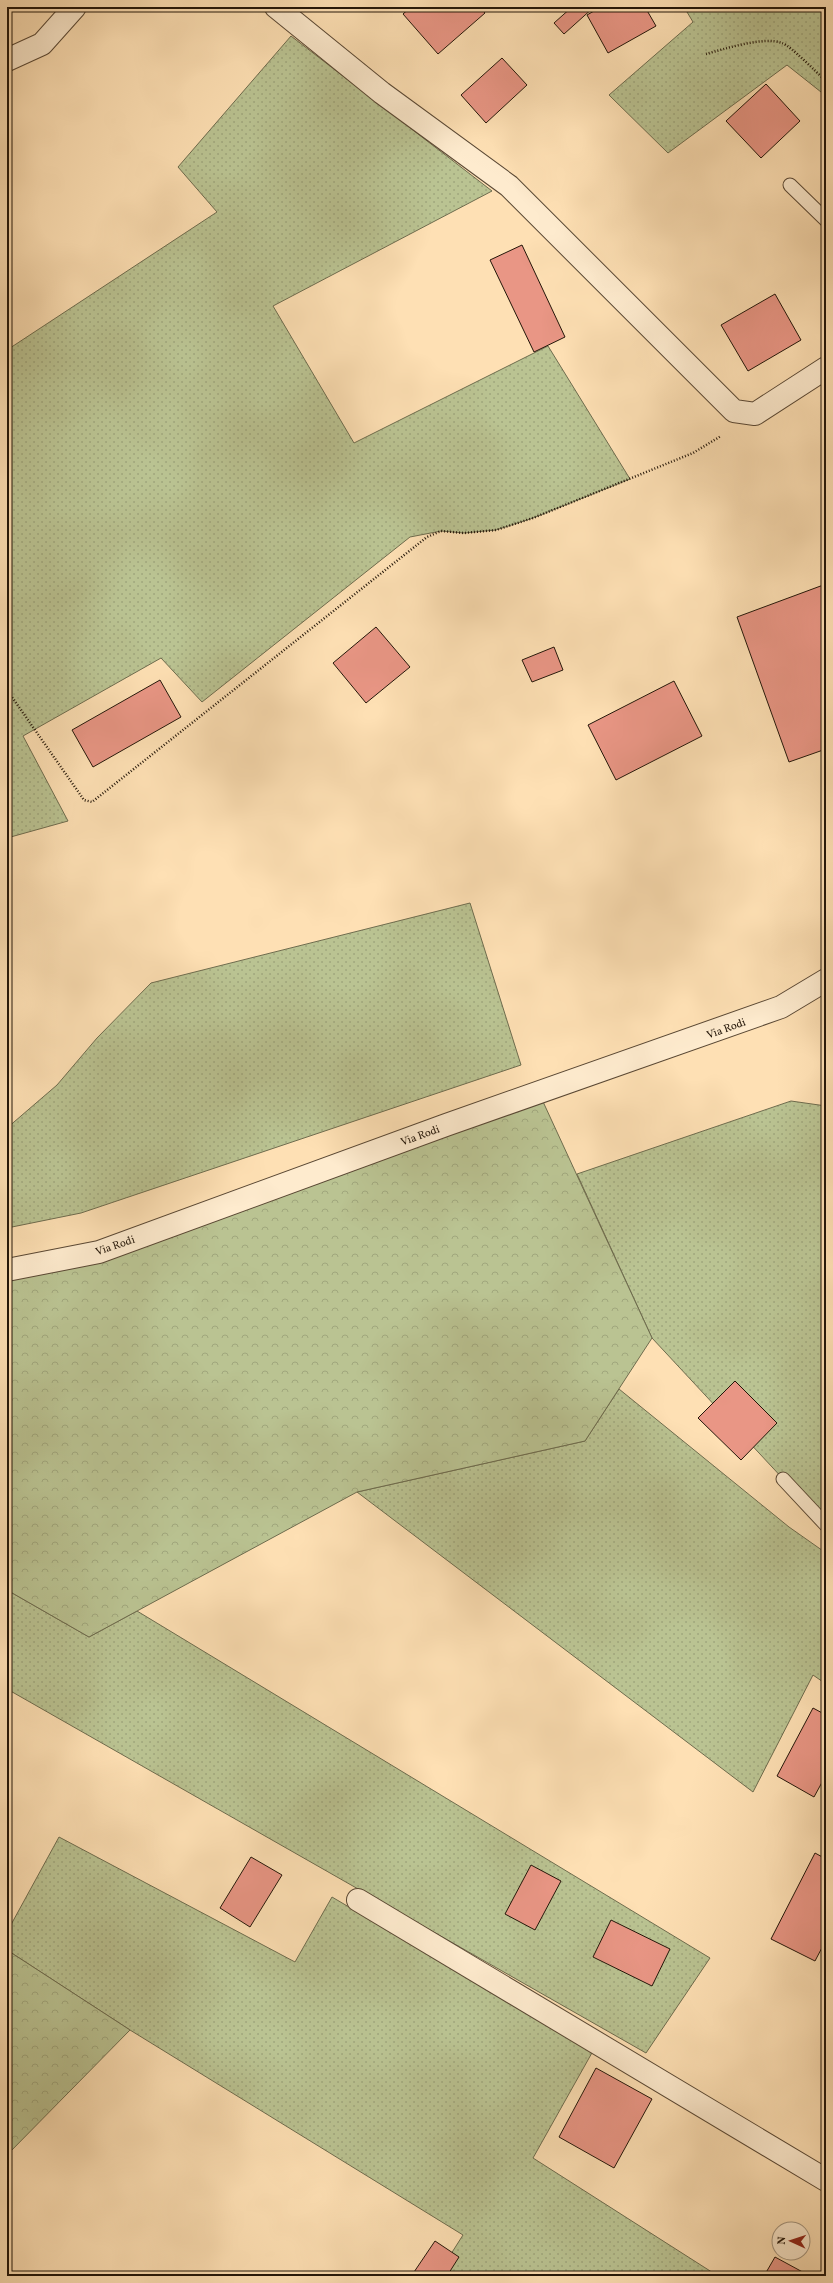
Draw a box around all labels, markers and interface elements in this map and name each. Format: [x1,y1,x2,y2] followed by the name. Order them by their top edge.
[705,1015,748,1043] street label: Via Rodi
[399,1122,442,1150] street label: Via Rodi
[94,1233,137,1260] street label: Via Rodi
[771,2221,811,2261] north arrow
[775,2236,790,2245] text: N

